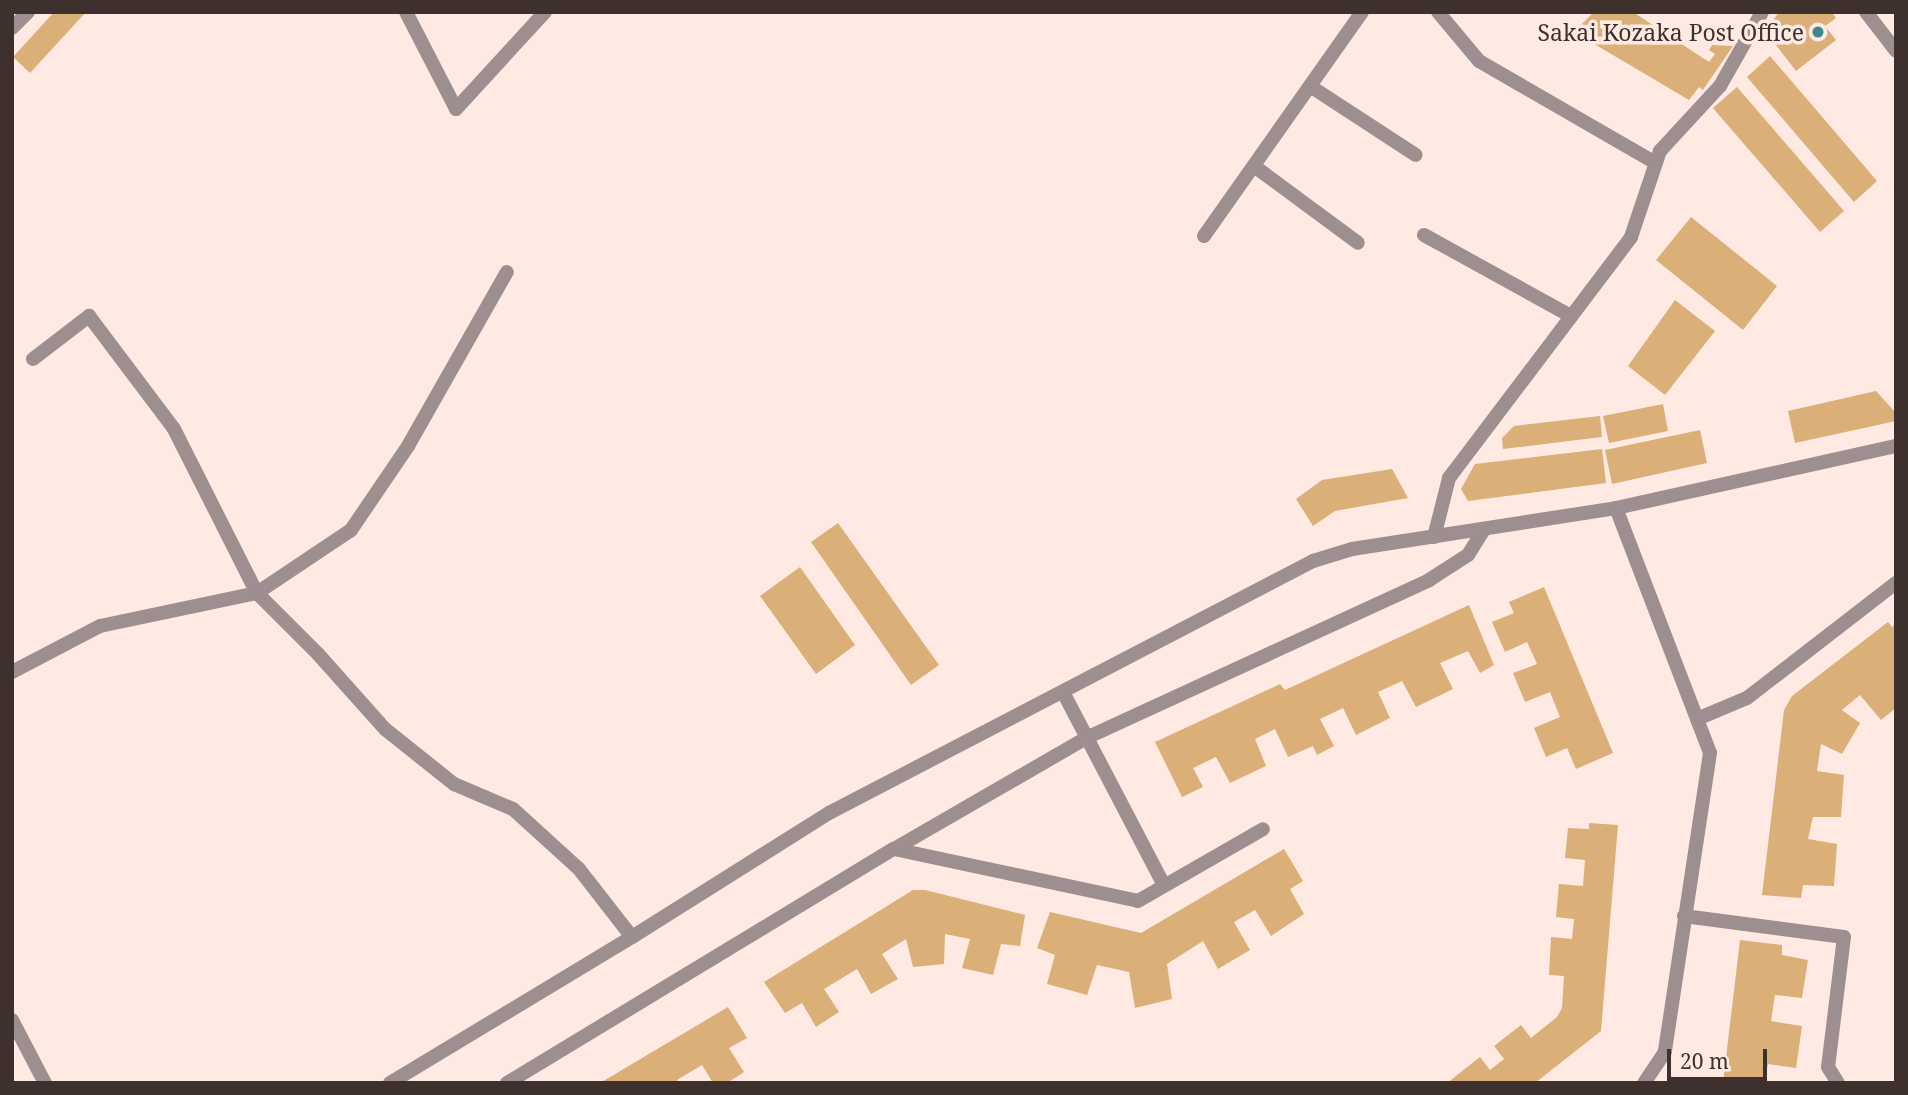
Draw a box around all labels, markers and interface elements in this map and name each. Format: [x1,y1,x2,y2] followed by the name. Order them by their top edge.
[1537,18,1804,46] place label: Sakai Kozaka Post Office
[1810,24,1826,40] marker: Sakai Kozaka Post Office
[1670,1036,1770,1080] scale bar
[1680,1047,1729,1075] text: 20 m

